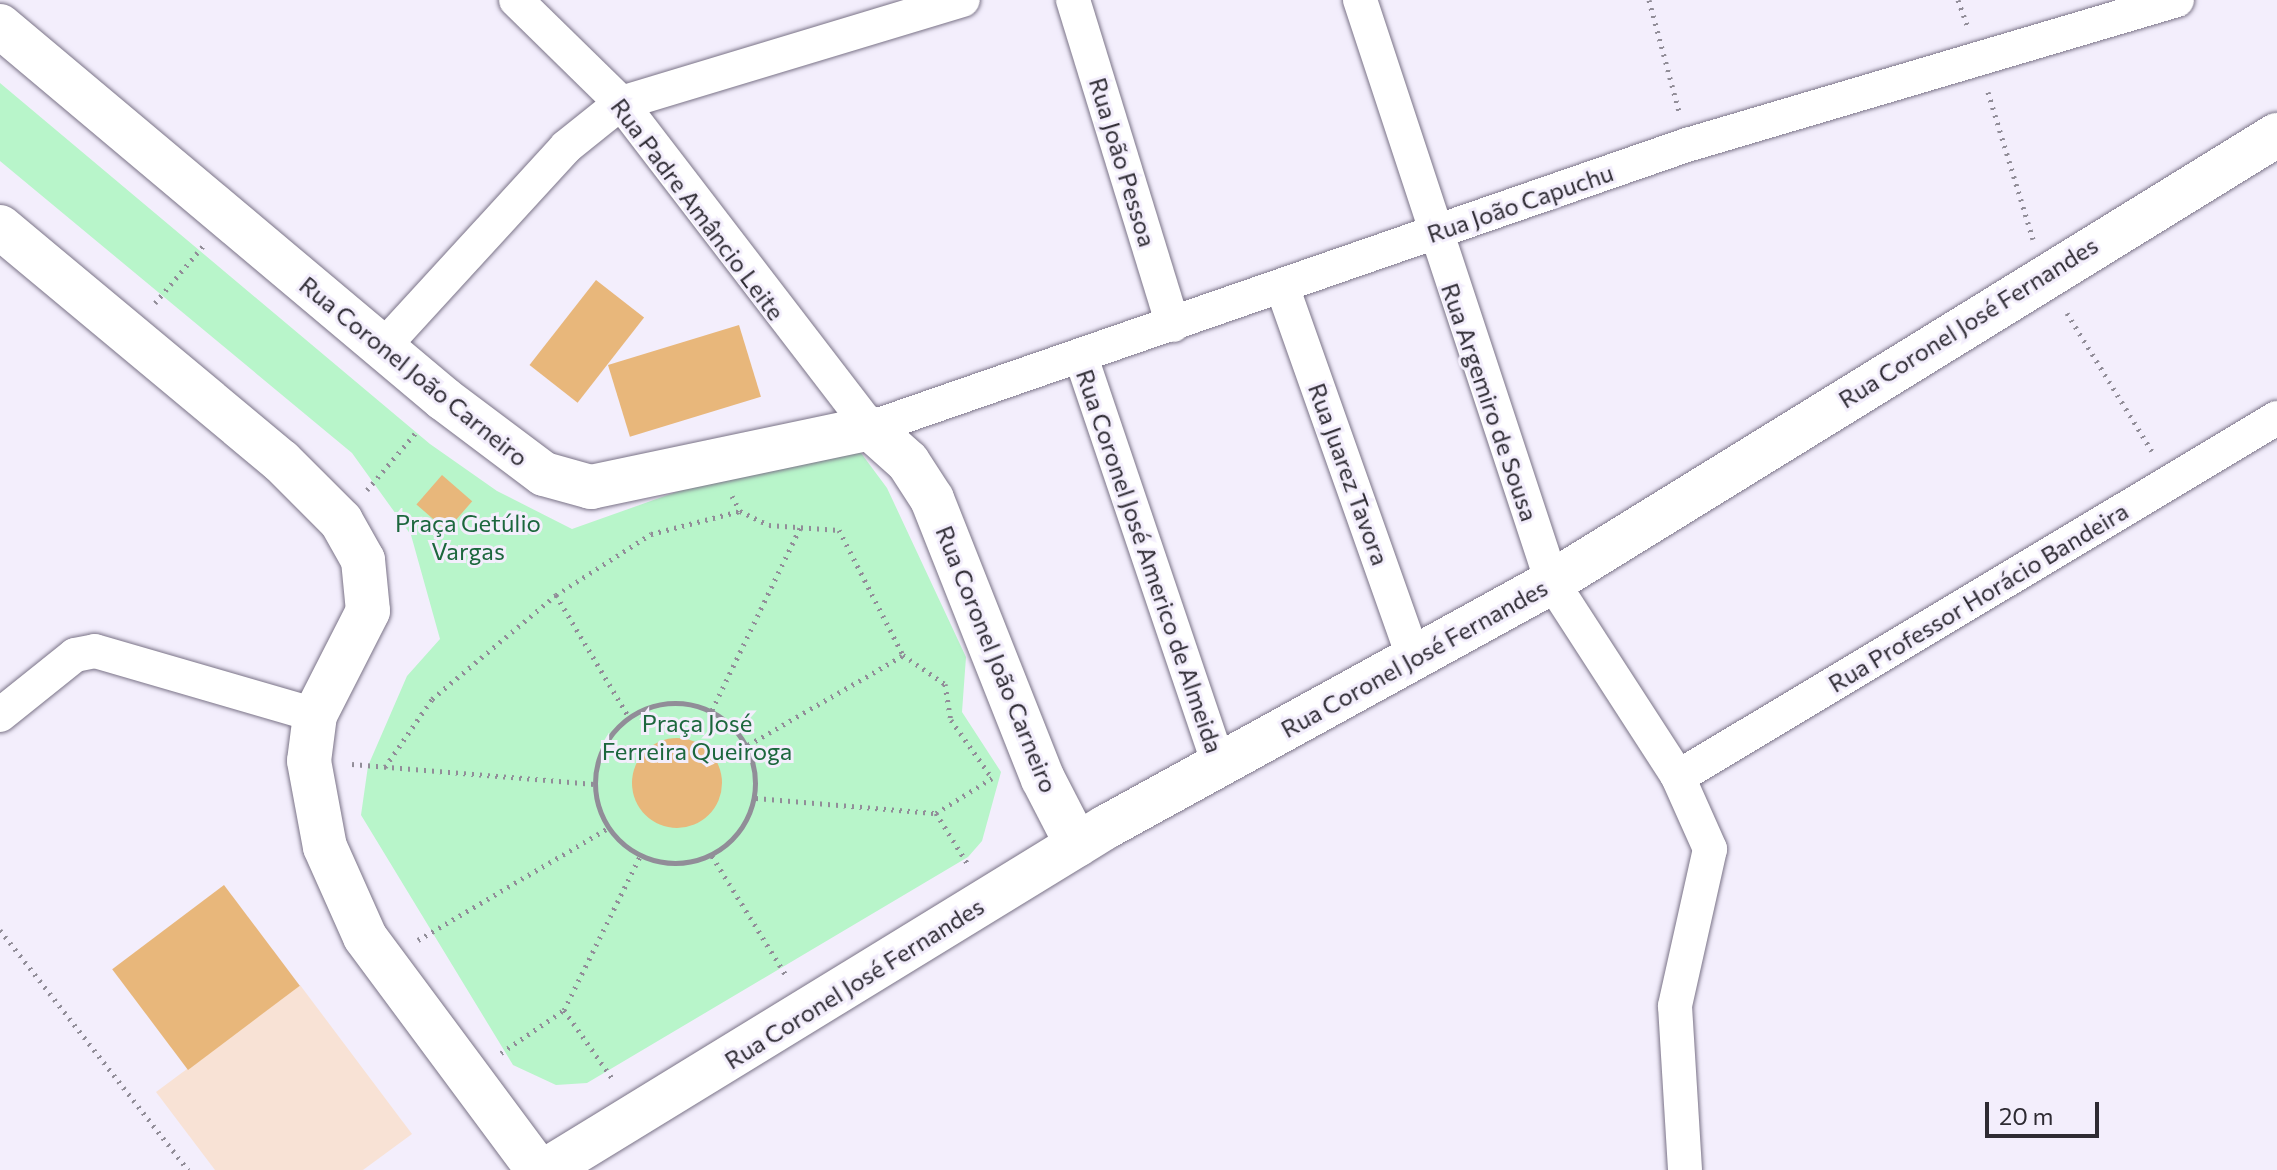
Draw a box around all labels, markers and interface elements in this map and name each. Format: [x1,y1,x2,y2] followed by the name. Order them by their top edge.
[1084,74,1162,250] street label: Rua João Pessoa
[605,93,791,325] street label: Rua Padre Amâncio Leite
[1423,158,1617,248] street label: Rua João Capuchu
[1833,230,2103,414] street label: Rua Coronel José Fernandes
[294,270,534,472] street label: Rua Coronel João Carneiro
[1436,279,1544,525] street label: Rua Argemiro de Sousa
[1071,365,1229,757] street label: Rua Coronel José Americo de Almeida
[1303,379,1395,569] street label: Rua Juarez Tavora
[1823,496,2133,698] street label: Rua Professor Horácio Bandeira
[395,509,541,565] park label: Praça Getúlio Vargas
[930,521,1064,797] street label: Rua Coronel João Carneiro
[1276,573,1552,743] street label: Rua Coronel José Fernandes
[602,709,792,765] park label: Praça José Ferreira Queiroga
[719,891,989,1075] street label: Rua Coronel José Fernandes
[1989,1086,2103,1136] scale bar
[1999,1101,2053,1130] text: 20 m

